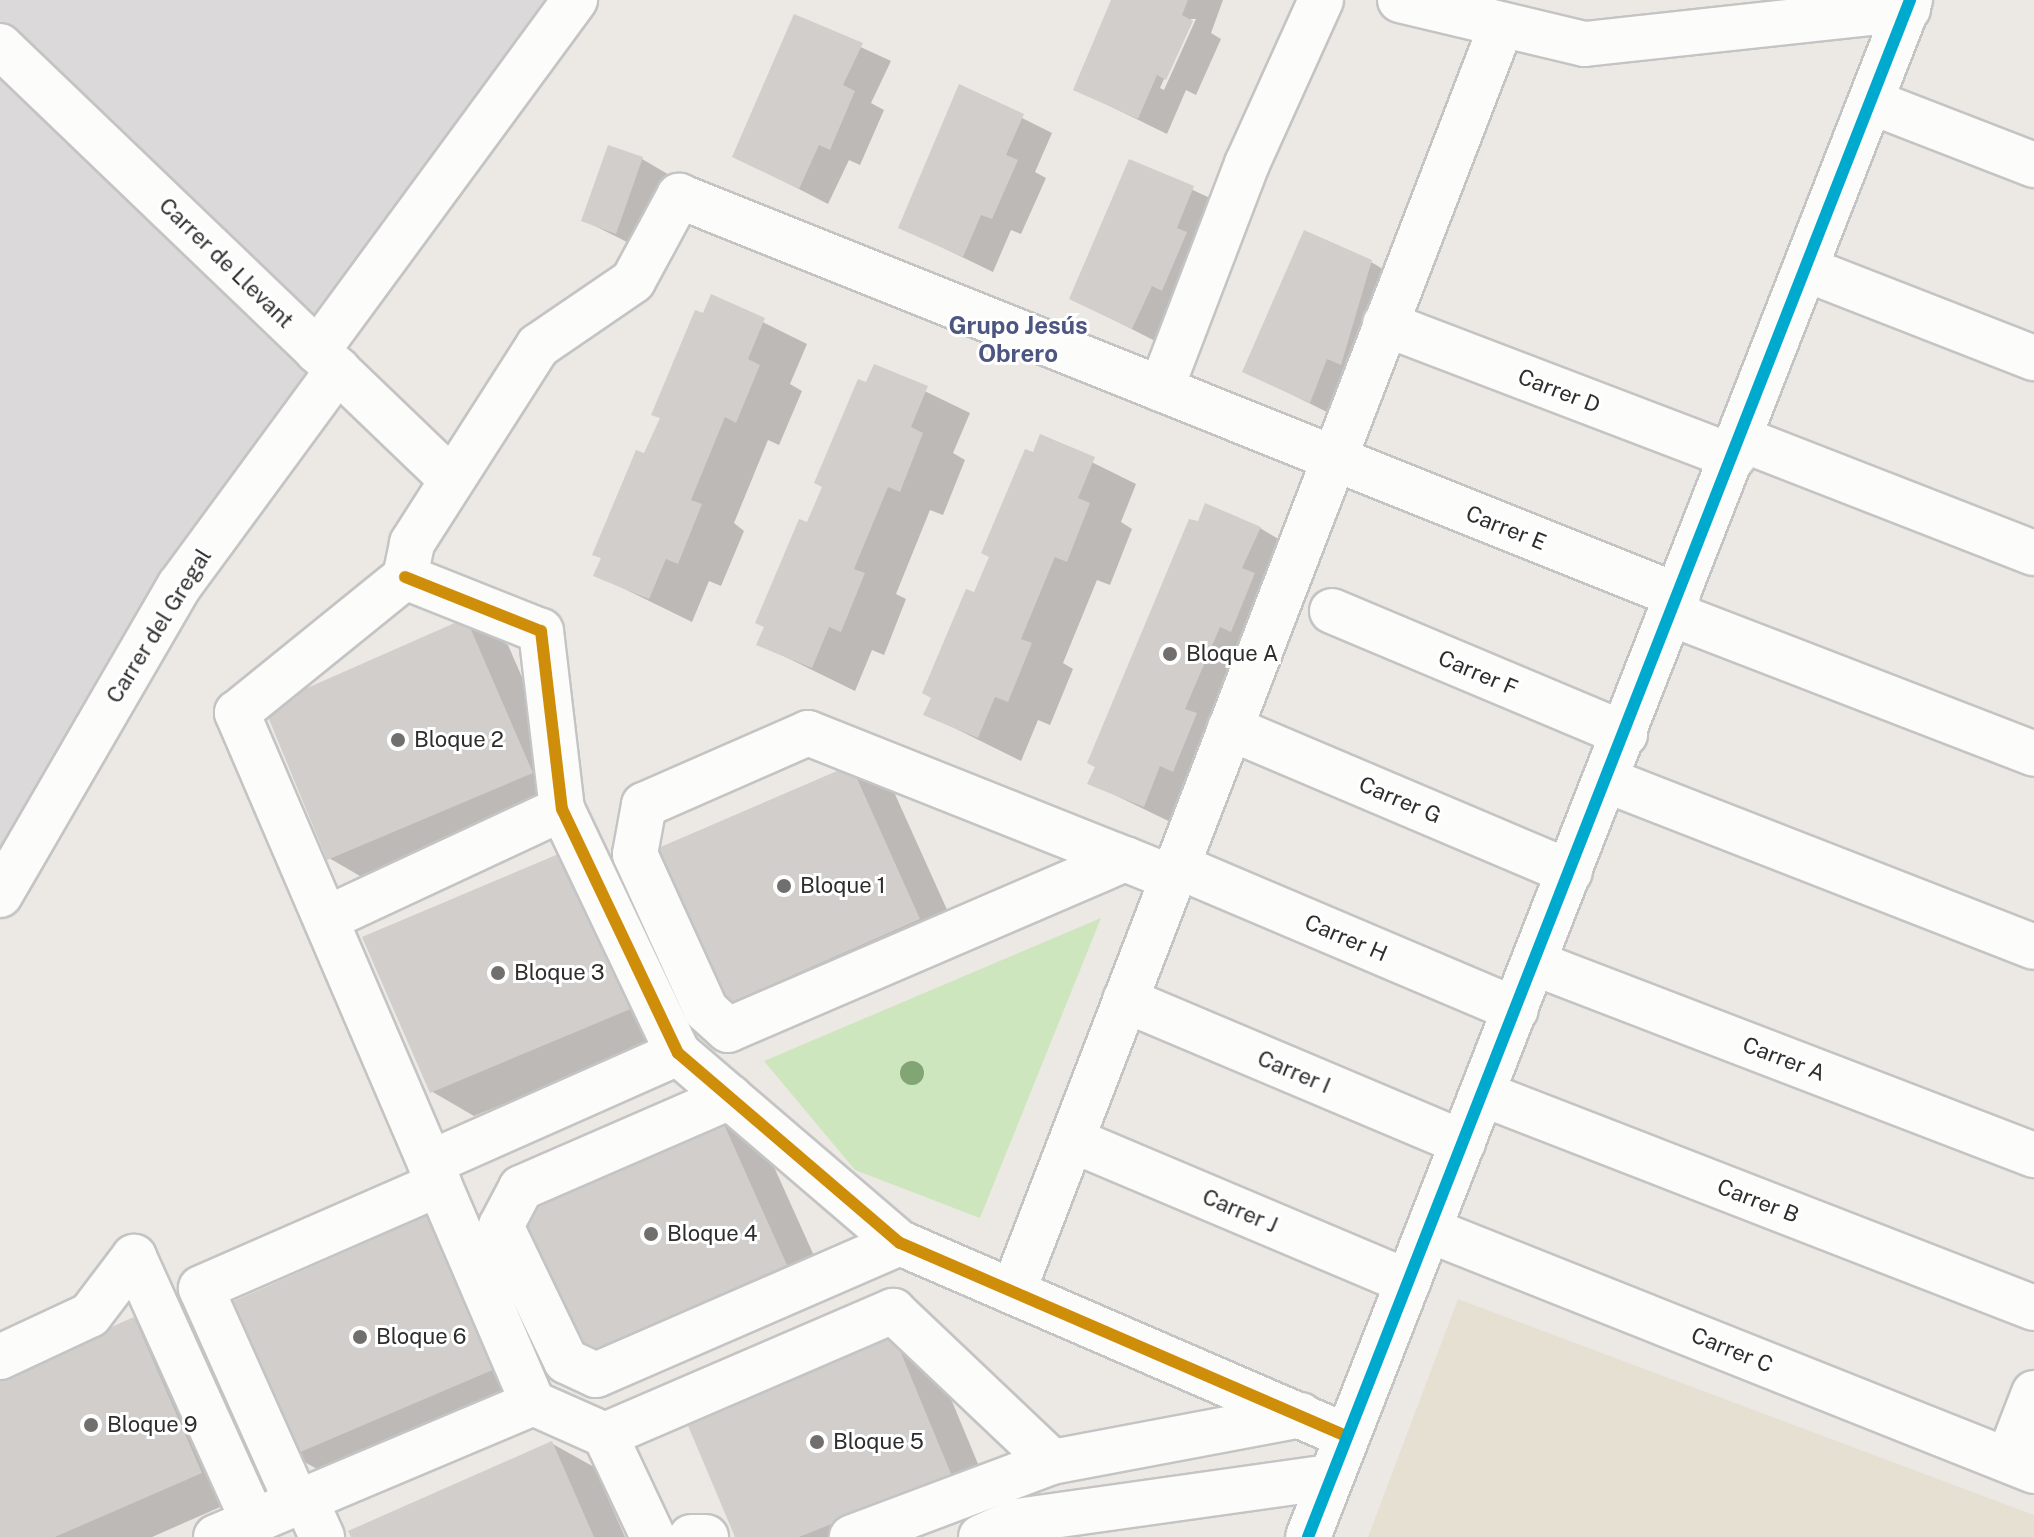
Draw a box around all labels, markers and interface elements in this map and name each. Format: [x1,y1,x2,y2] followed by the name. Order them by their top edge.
[153,192,299,334] street label: Carrer de Llevant
[948,312,1088,368] district label: Grupo Jesús Obrero
[1514,363,1604,419] street label: Carrer D
[1462,500,1550,556] street label: Carrer E
[101,544,217,708] street label: Carrer del Gregal
[1186,641,1279,667] place label: Bloque A
[1161,645,1179,663] marker: Bloque A
[1434,645,1522,701] street label: Carrer F
[414,727,504,753] place label: Bloque 2
[389,731,407,749] marker: Bloque 2
[1355,771,1445,829] street label: Carrer G
[800,873,886,899] place label: Bloque 1
[775,877,793,895] marker: Bloque 1
[1301,909,1391,967] street label: Carrer H
[514,960,605,986] place label: Bloque 3
[489,964,507,982] marker: Bloque 3
[1739,1031,1829,1087] street label: Carrer A
[1253,1045,1335,1099] street label: Carrer I
[1713,1173,1803,1229] street label: Carrer B
[1198,1183,1282,1239] street label: Carrer J
[667,1221,758,1247] place label: Bloque 4
[642,1225,660,1243] marker: Bloque 4
[1687,1322,1777,1378] street label: Carrer C
[376,1324,467,1350] place label: Bloque 6
[351,1328,369,1346] marker: Bloque 6
[107,1412,198,1438] place label: Bloque 9
[82,1416,100,1434] marker: Bloque 9
[833,1429,924,1455] place label: Bloque 5
[808,1433,826,1451] marker: Bloque 5

